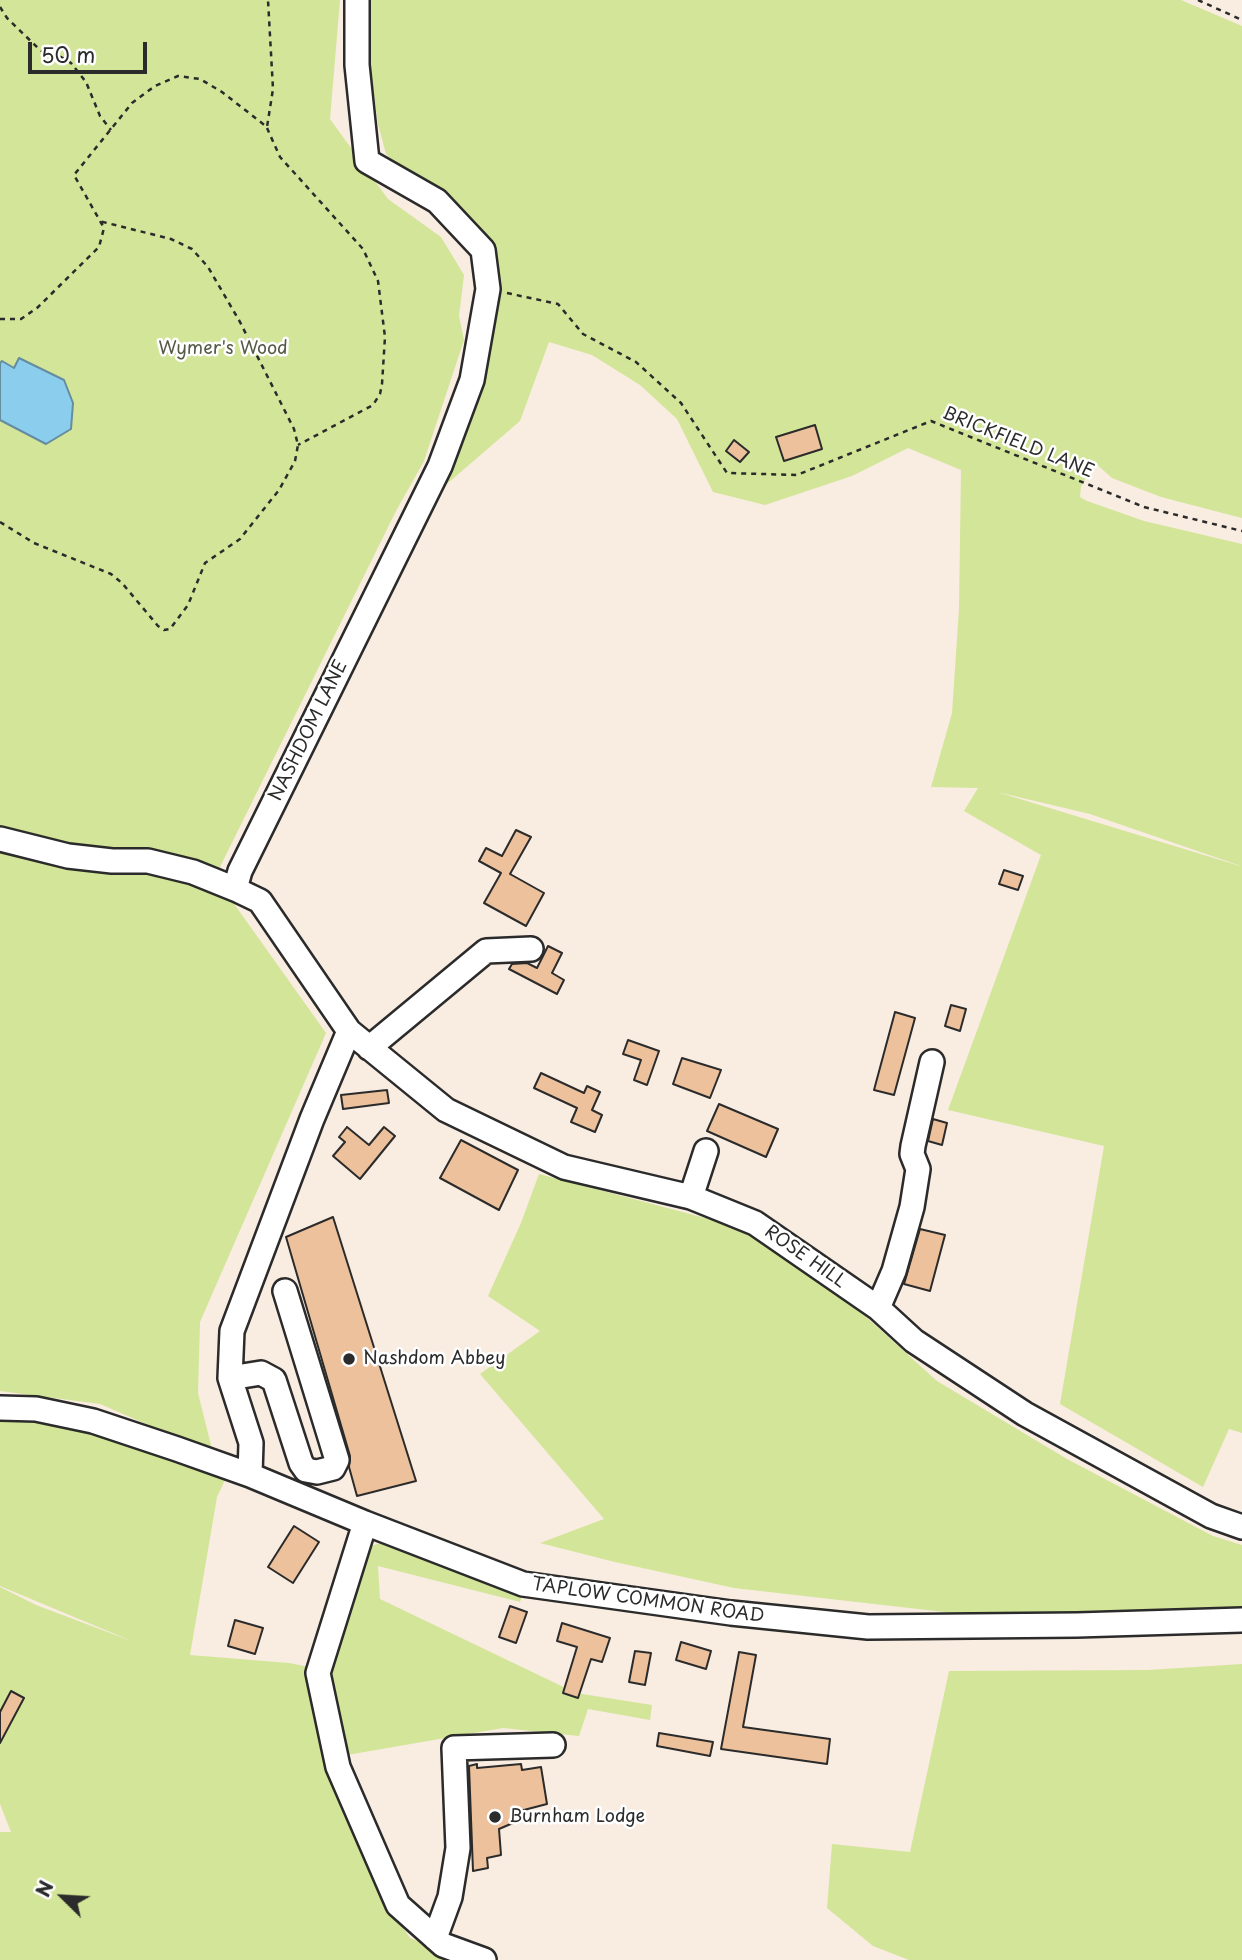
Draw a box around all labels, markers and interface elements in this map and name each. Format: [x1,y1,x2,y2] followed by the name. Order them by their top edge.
[32,28,150,72] scale bar
[41,38,95,70] text: 50 m
[158,338,288,360] park label: Wymer's Wood
[939,403,1097,483] street label: BRICKFIELD LANE
[265,657,353,805] street label: NASHDOM LANE
[760,1221,850,1293] street label: ROSE HILL
[363,1348,506,1370] place label: Nashdom Abbey
[341,1351,357,1367] marker: Nashdom Abbey
[530,1574,766,1628] street label: TAPLOW COMMON ROAD
[509,1806,645,1828] place label: Burnham Lodge
[487,1809,503,1825] marker: Burnham Lodge
[28,1862,98,1932] north arrow
[28,1876,60,1901] text: N

